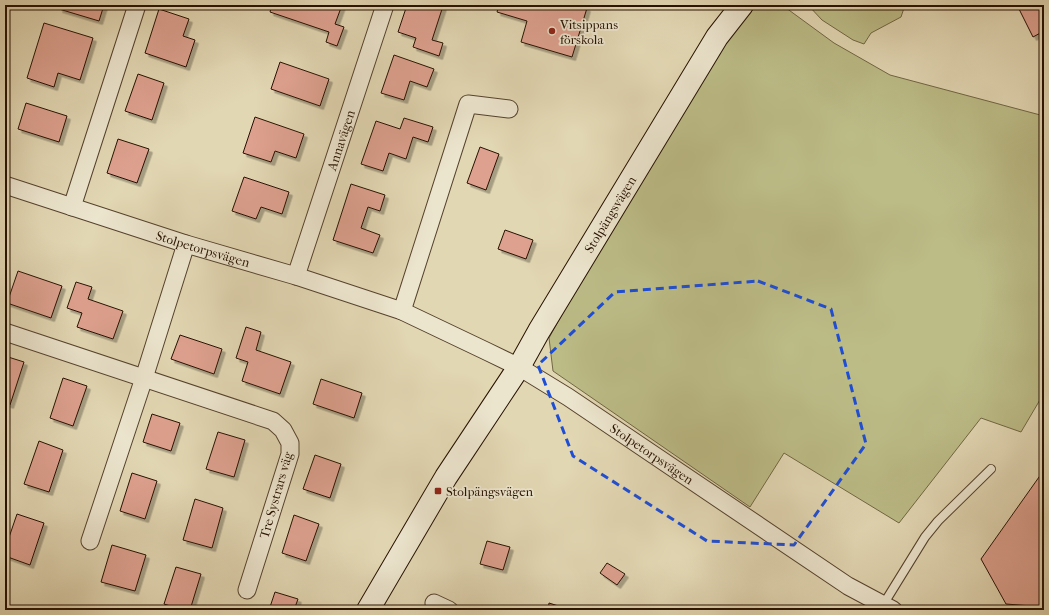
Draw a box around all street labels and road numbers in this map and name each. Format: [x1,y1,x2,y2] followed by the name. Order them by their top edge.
[323,108,358,173] street label: Annavägen
[581,173,639,255] street label: Stolpängsvägen
[154,227,252,270] street label: Stolpetorpsvägen
[607,420,697,487] street label: Stolpetorpsvägen
[256,449,296,540] street label: Tre Systrars väg

